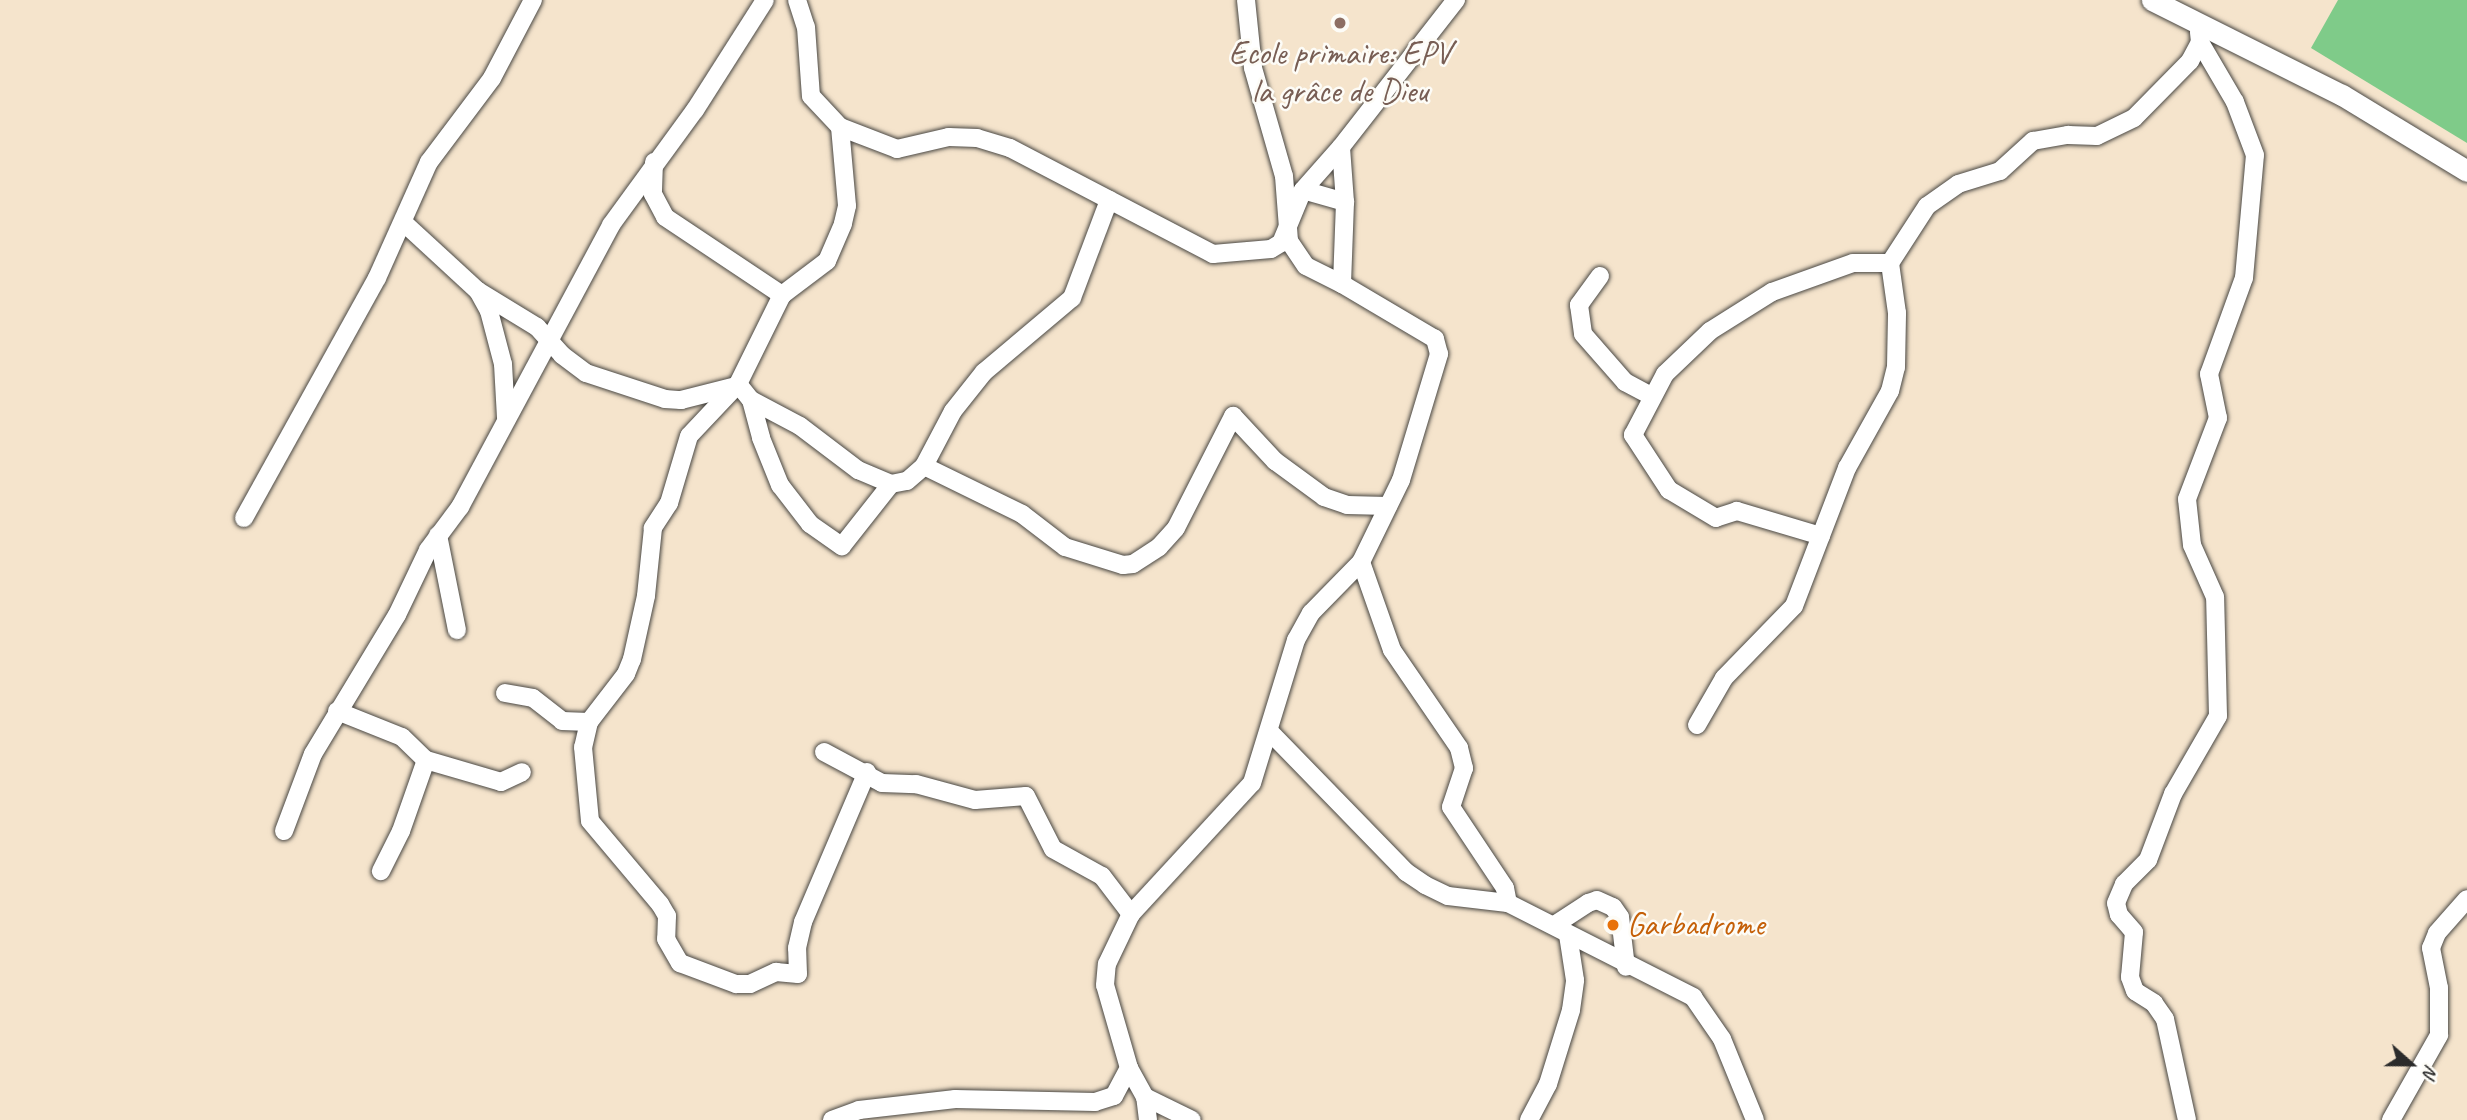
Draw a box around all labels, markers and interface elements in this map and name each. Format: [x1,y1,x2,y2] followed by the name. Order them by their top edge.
[1332,15,1348,31] marker: Ecole primaire: EPV la grâce de Dieu
[1230,34,1450,112] place label: Ecole primaire: EPV la grâce de Dieu
[1627,905,1764,945] place label: Garbadrome
[1605,917,1621,933] marker: Garbadrome
[2376,1029,2446,1099] north arrow
[2417,1062,2444,1081] text: N

